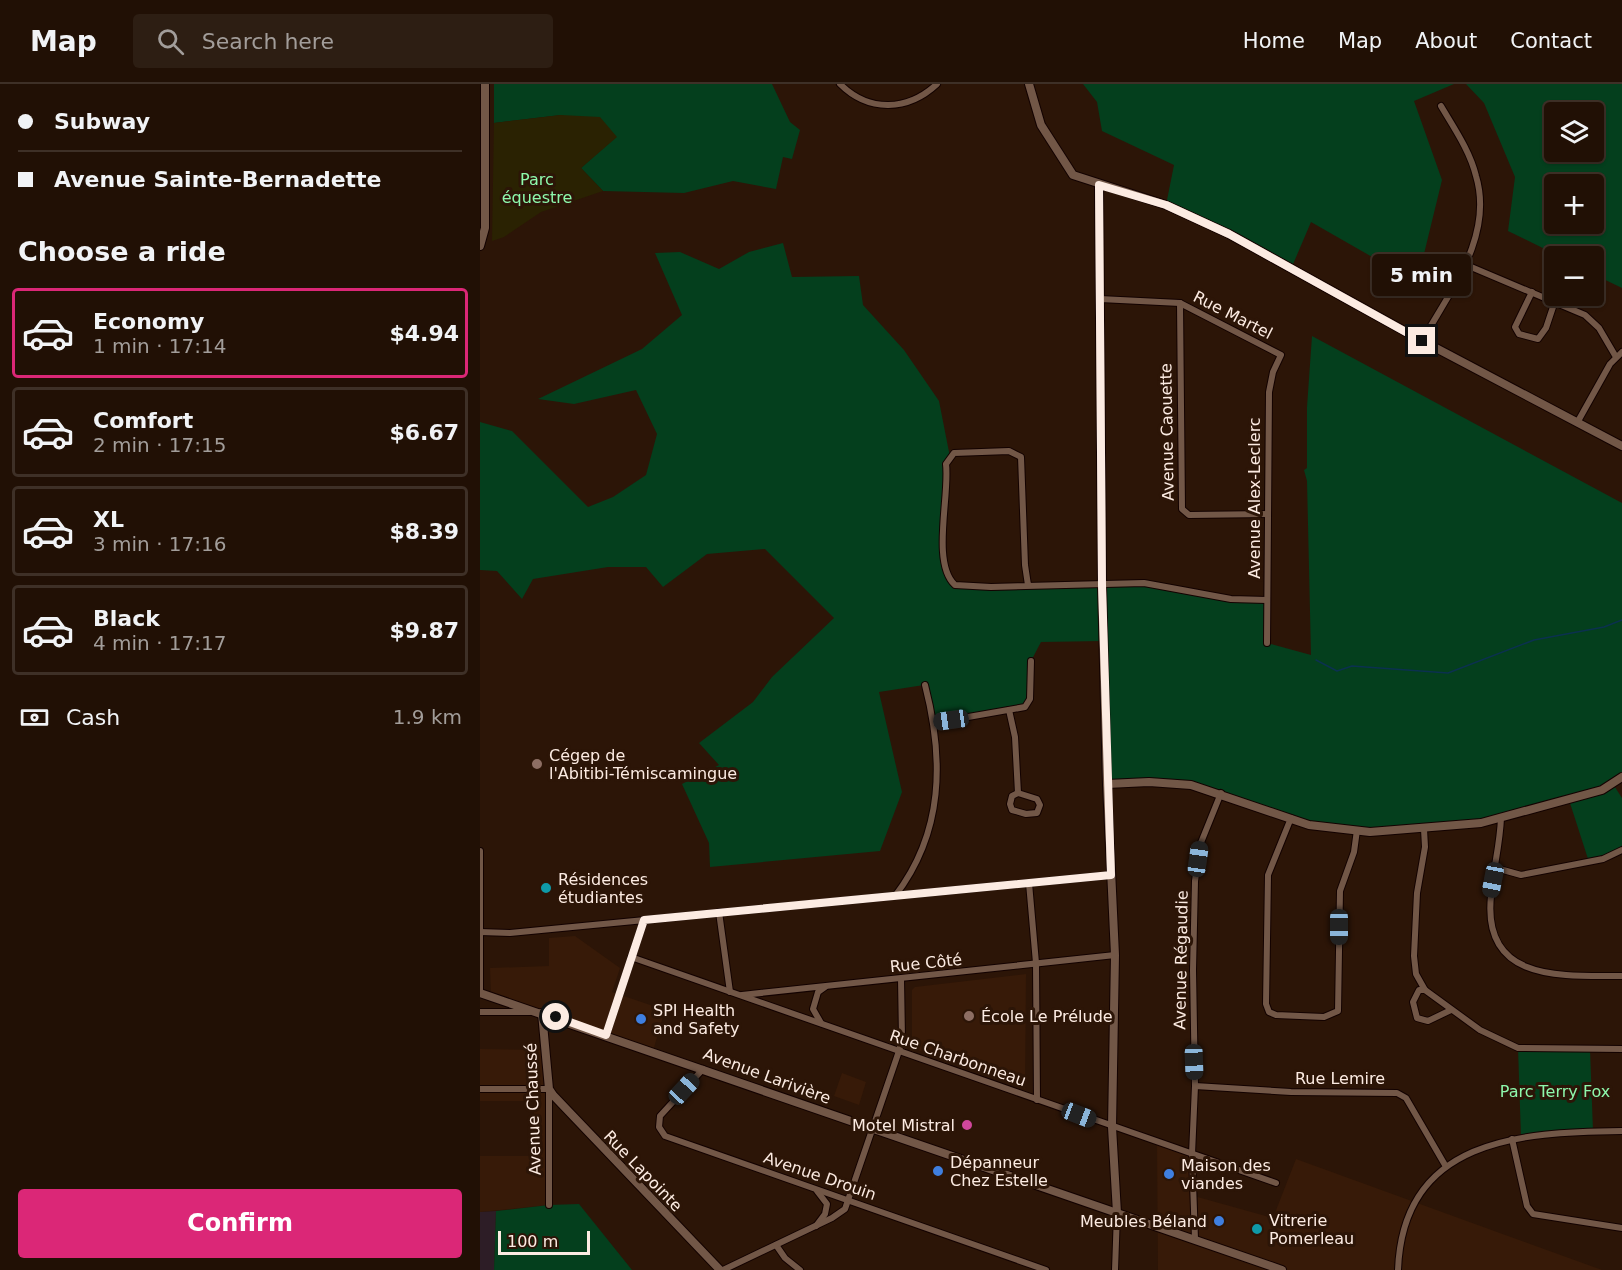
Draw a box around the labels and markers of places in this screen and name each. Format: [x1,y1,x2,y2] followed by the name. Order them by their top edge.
[549,746,737,783] place label: Cégep de l'Abitibi-Témiscamingue
[530,757,544,771] marker: Cégep de l'Abitibi-Témiscamingue
[558,870,648,907] place label: Résidences étudiantes
[539,881,553,895] marker: Résidences étudiantes
[653,1001,739,1038] place label: SPI Health and Safety
[981,1007,1113,1026] place label: École Le Prélude
[962,1009,976,1023] marker: École Le Prélude
[634,1012,648,1026] marker: SPI Health and Safety
[852,1116,955,1135] place label: Motel Mistral
[960,1118,974,1132] marker: Motel Mistral
[950,1153,1048,1190] place label: Dépanneur Chez Estelle
[1181,1156,1271,1193] place label: Maison des viandes
[931,1164,945,1178] marker: Dépanneur Chez Estelle
[1162,1167,1176,1181] marker: Maison des viandes
[1269,1211,1354,1248] place label: Vitrerie Pomerleau
[1080,1212,1207,1231] place label: Meubles Béland
[1212,1214,1226,1228] marker: Meubles Béland
[1250,1222,1264,1236] marker: Vitrerie Pomerleau

